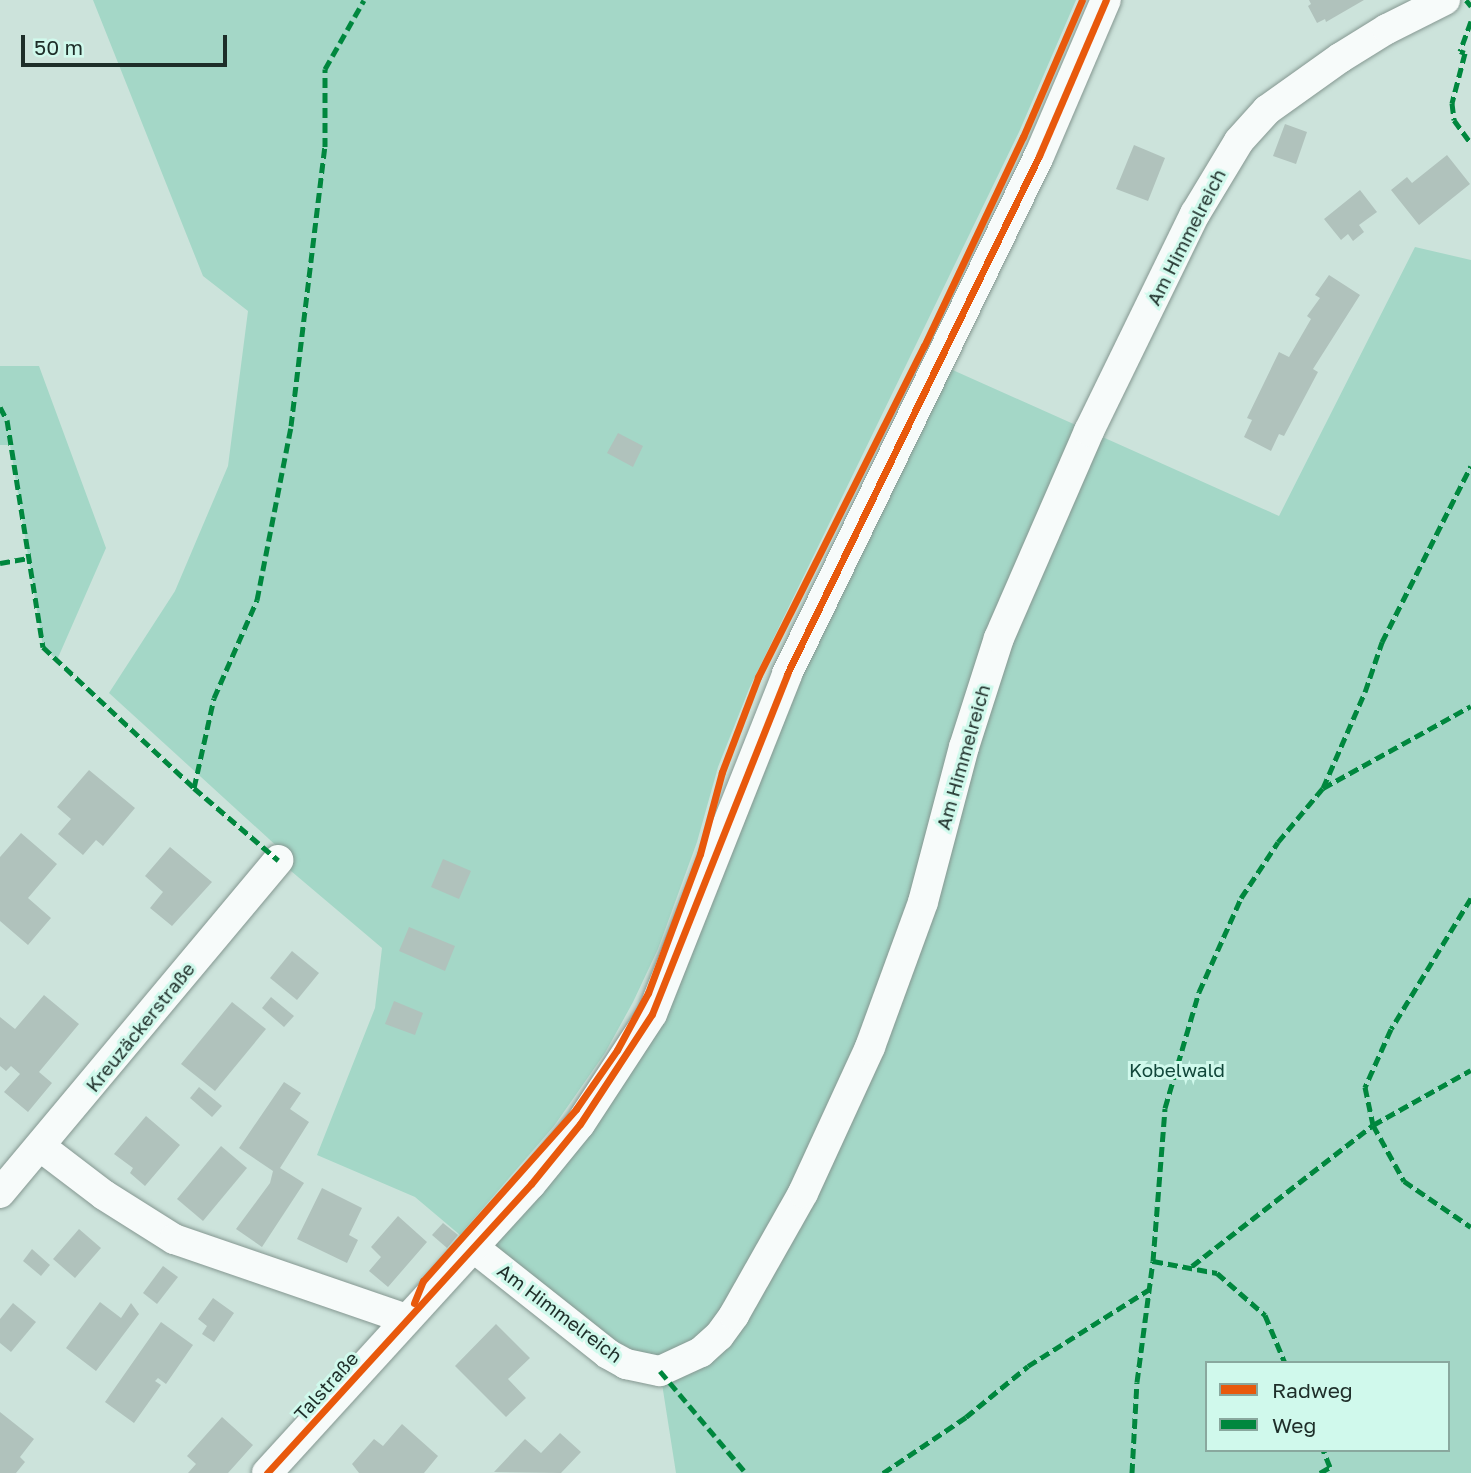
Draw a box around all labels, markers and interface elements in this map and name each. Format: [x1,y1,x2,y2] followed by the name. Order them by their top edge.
[24,21,231,65] scale bar
[34,34,83,60] text: 50 m
[1142,165,1230,309] street label: Am Himmelreich
[931,682,995,832] street label: Am Himmelreich
[81,958,199,1096] street label: Kreuzäckerstraße
[1129,1059,1225,1081] park label: Kobelwald
[493,1259,627,1367] street label: Am Himmelreich
[289,1347,363,1425] street label: Talstraße
[1205,1361,1450,1452] legend
[1272,1377,1353,1403] text: Radweg
[1272,1412,1316,1438] text: Weg

